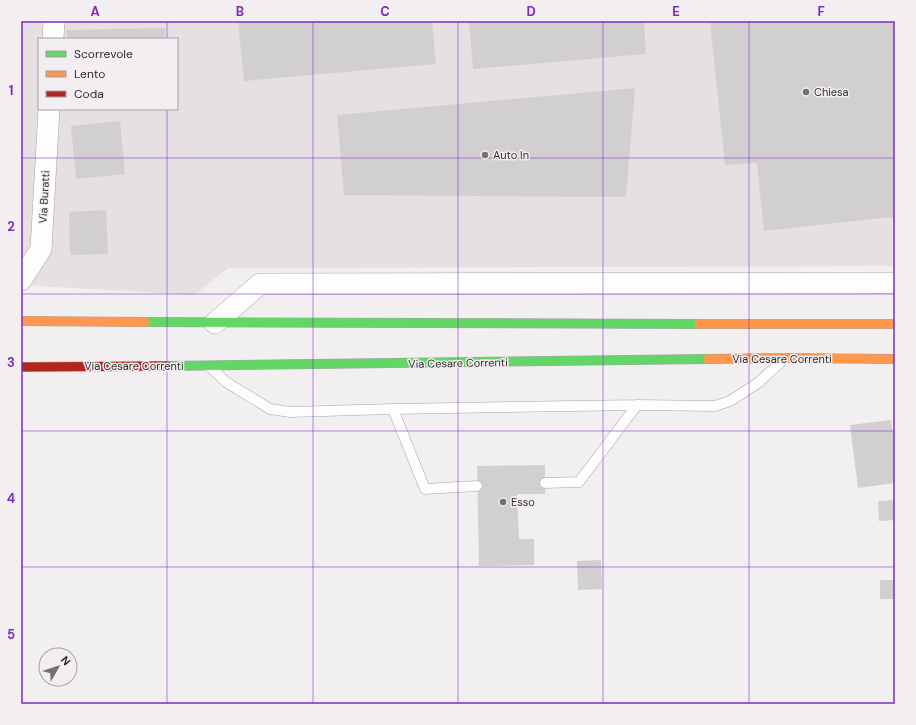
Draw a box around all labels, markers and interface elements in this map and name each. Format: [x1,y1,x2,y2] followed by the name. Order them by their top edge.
[90,3,100,20] text: A
[236,3,244,20] text: B
[380,3,390,20] text: C
[526,3,536,20] text: D
[672,3,680,20] text: E
[817,3,825,20] text: F
[38,38,178,110] legend
[74,46,133,62] text: Scorrevole
[74,66,105,82] text: Lento
[9,82,13,99] text: 1
[814,85,849,99] place label: Chiesa
[74,86,104,102] text: Coda
[801,87,811,97] marker: Chiesa
[493,148,529,162] place label: Auto In
[480,150,490,160] marker: Auto In
[36,170,52,224] street label: Via Buratti
[7,218,15,235] text: 2
[732,352,832,366] street label: Via Cesare Correnti
[7,354,15,371] text: 3
[408,355,508,371] street label: Via Cesare Correnti
[84,359,184,373] street label: Via Cesare Correnti
[7,490,15,507] text: 4
[511,495,535,509] place label: Esso
[498,497,508,507] marker: Esso
[7,626,15,643] text: 5
[38,647,78,687] north arrow
[58,653,74,668] text: N

